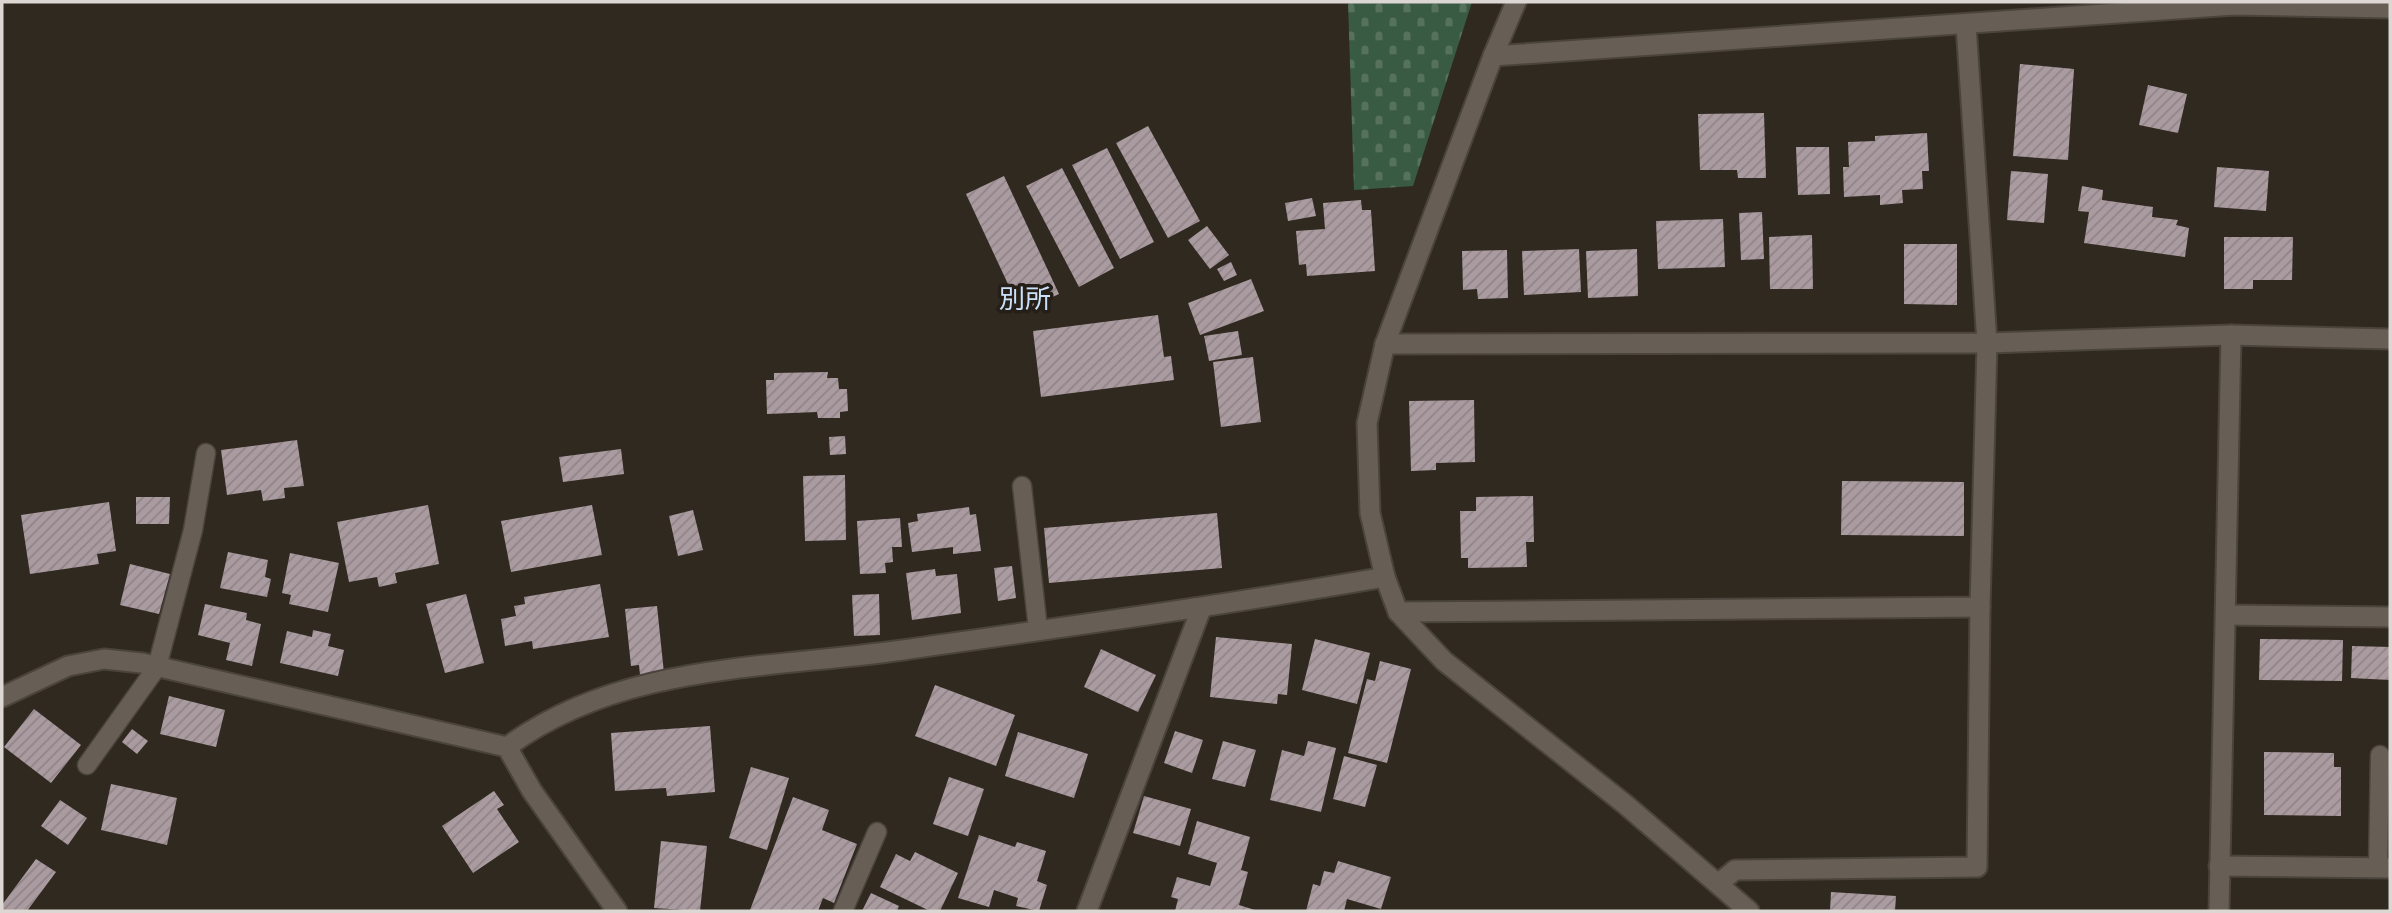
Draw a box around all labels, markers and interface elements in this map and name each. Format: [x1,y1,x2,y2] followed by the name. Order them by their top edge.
[999,285,1051,316] district label: 別所

